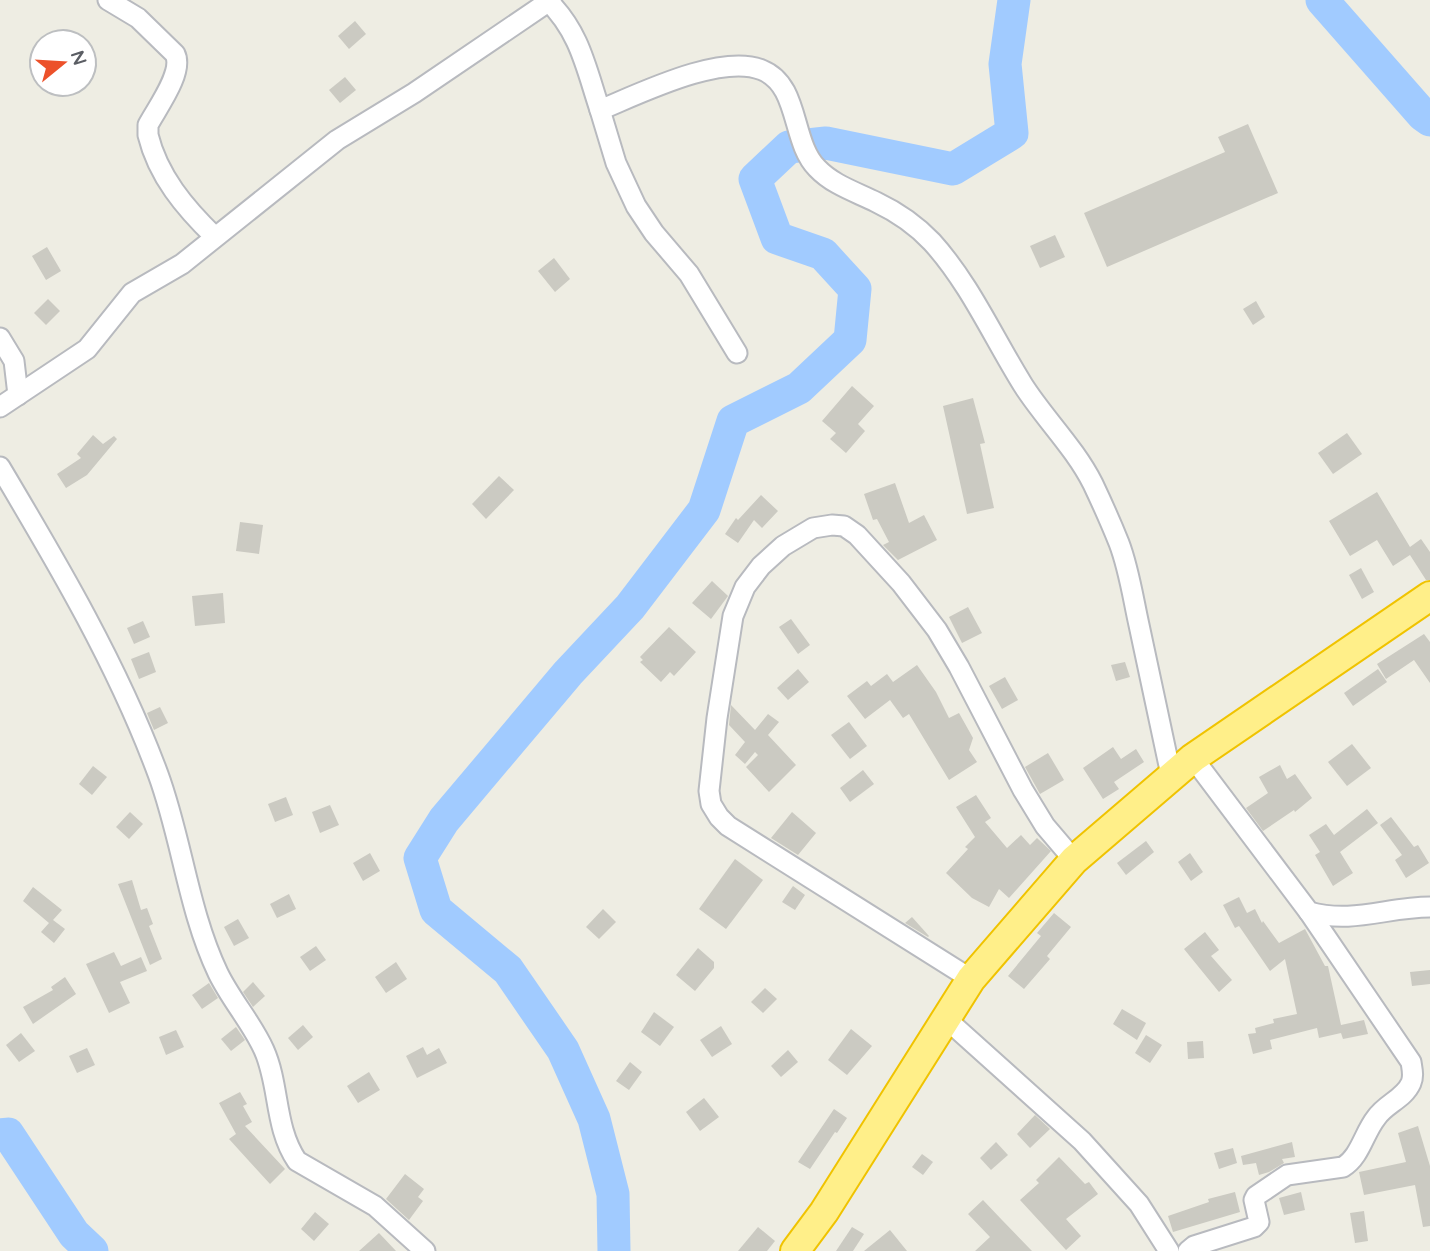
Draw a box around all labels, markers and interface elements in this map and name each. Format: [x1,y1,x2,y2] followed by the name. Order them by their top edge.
[28,28,98,98] north arrow
[66,47,93,68] text: N

